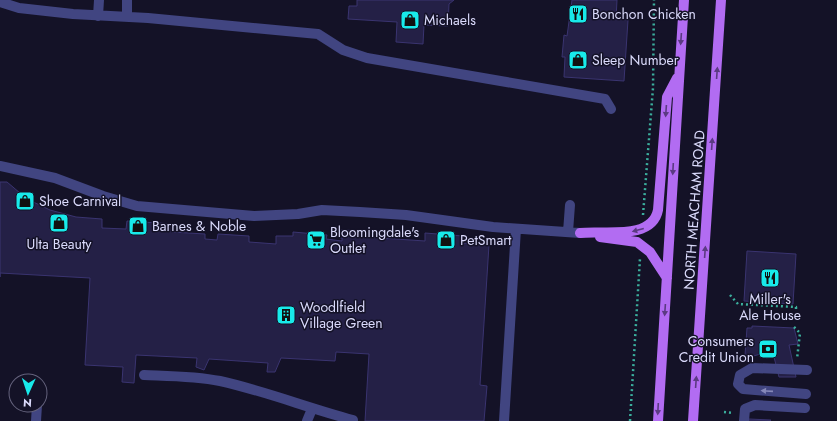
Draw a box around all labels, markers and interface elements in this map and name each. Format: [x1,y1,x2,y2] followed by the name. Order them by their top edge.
[567,3,589,25] restaurant icon: Bonchon Chicken
[592,4,696,24] place label: Bonchon Chicken
[399,9,421,31] shop icon: Michaels
[424,10,476,30] place label: Michaels
[678,33,685,45] one-way arrow
[567,49,589,71] shop icon: Sleep Number
[592,50,679,70] place label: Sleep Number
[713,67,720,79] one-way arrow
[663,105,670,117] one-way arrow
[678,130,710,290] street label: NORTH MEACHAM ROAD
[708,138,715,150] one-way arrow
[670,163,677,175] one-way arrow
[14,190,36,212] shop icon: Shoe Carnival
[39,191,121,211] place label: Shoe Carnival
[48,212,70,234] shop icon: Ulta Beauty
[127,215,149,237] shop icon: Barnes & Noble
[152,216,246,236] place label: Barnes & Noble
[330,222,420,258] place label: Bloomingdale's Outlet
[631,227,644,233] one-way arrow
[305,229,327,251] supermarket icon: Bloomingdale's Outlet
[435,229,457,251] shop icon: PetSmart
[460,230,512,250] place label: PetSmart
[27,234,92,254] place label: Ulta Beauty
[701,246,708,258] one-way arrow
[759,267,781,289] restaurant icon: Miller's Ale House
[739,289,801,325] place label: Miller's Ale House
[300,297,383,333] place label: Woodlfield Village Green
[275,304,297,326] building icon: Woodlfield Village Green
[661,304,668,316] one-way arrow
[679,331,754,367] place label: Consumers Credit Union
[757,338,779,360] bank icon: Consumers Credit Union
[8,373,48,413] north arrow
[692,376,699,388] one-way arrow
[761,388,773,394] one-way arrow
[23,395,32,411] text: N
[655,403,662,415] one-way arrow

